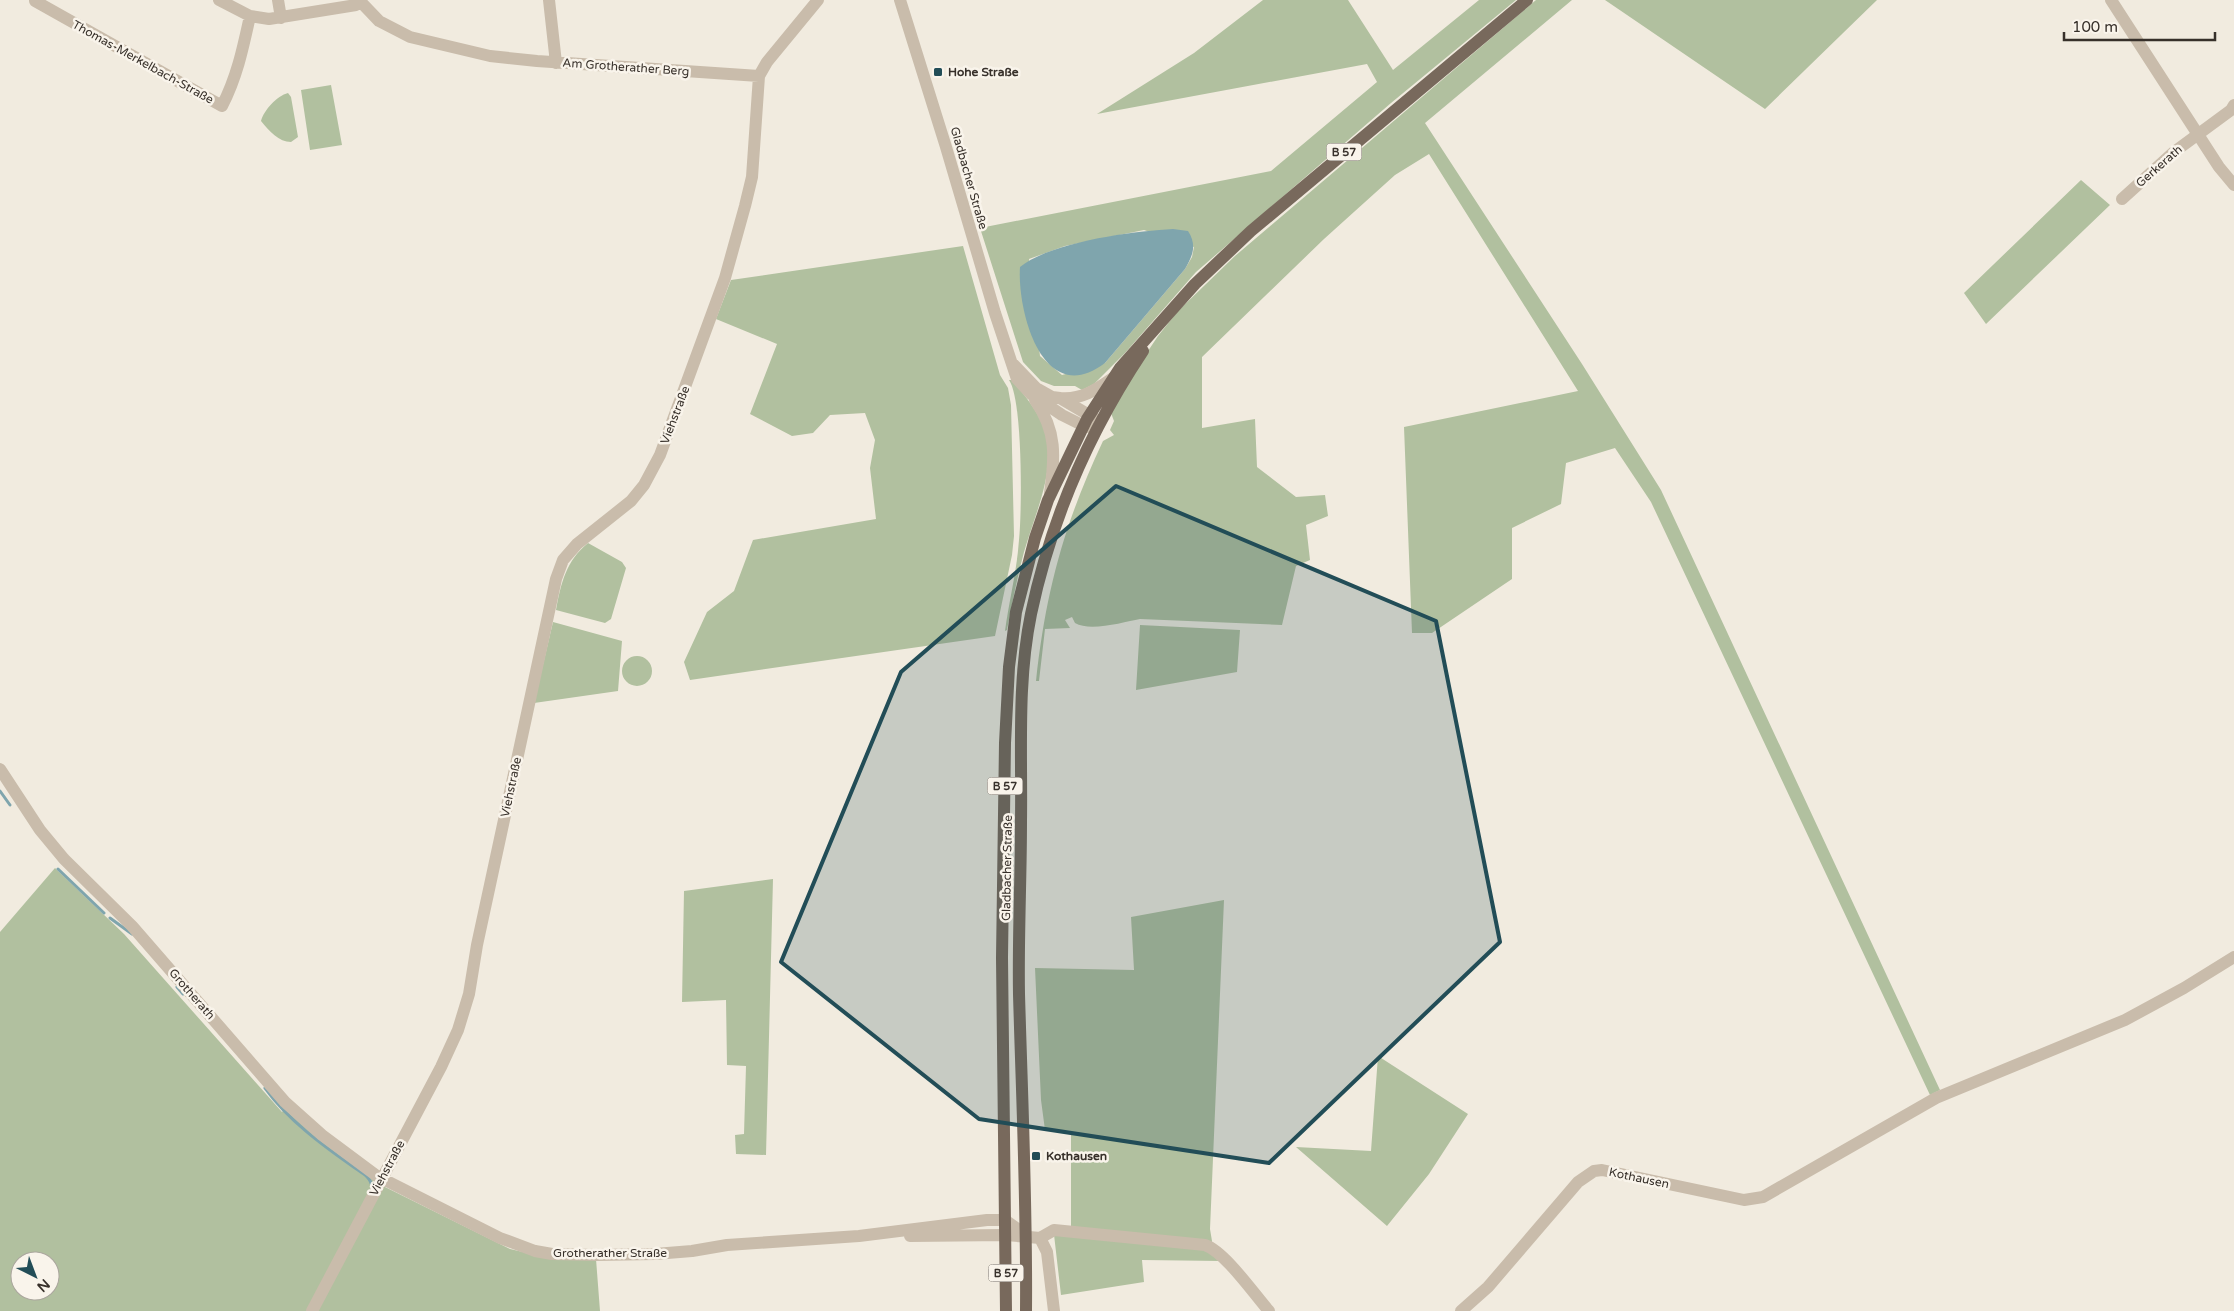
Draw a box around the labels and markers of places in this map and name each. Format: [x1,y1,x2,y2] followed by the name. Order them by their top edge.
[948,65,1019,79] place label: Hohe Straße
[932,66,944,78] marker: Hohe Straße
[1046,1149,1107,1163] place label: Kothausen
[1030,1150,1042,1162] marker: Kothausen

